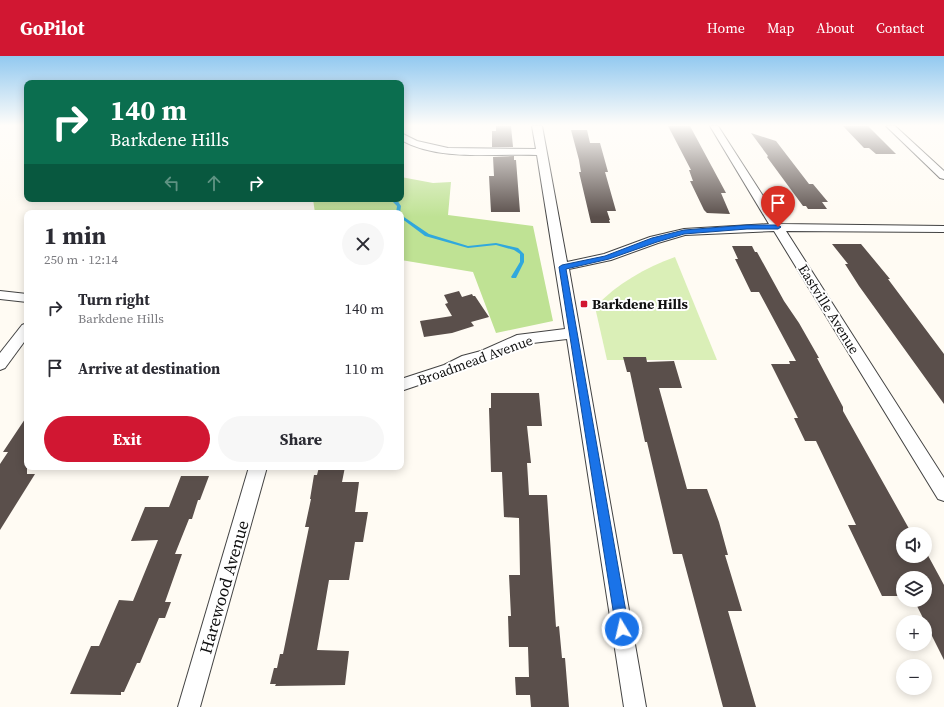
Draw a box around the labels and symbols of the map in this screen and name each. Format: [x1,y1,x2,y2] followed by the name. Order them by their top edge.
[761,186,795,227] pin
[793,260,865,358] street label: Eastville Avenue
[592,294,688,314] place label: Barkdene Hills
[579,299,589,309] marker: Barkdene Hills
[415,330,535,390] street label: Broadmead Avenue
[193,517,255,657] street label: Harewood Avenue
[601,608,643,650] position arrow

